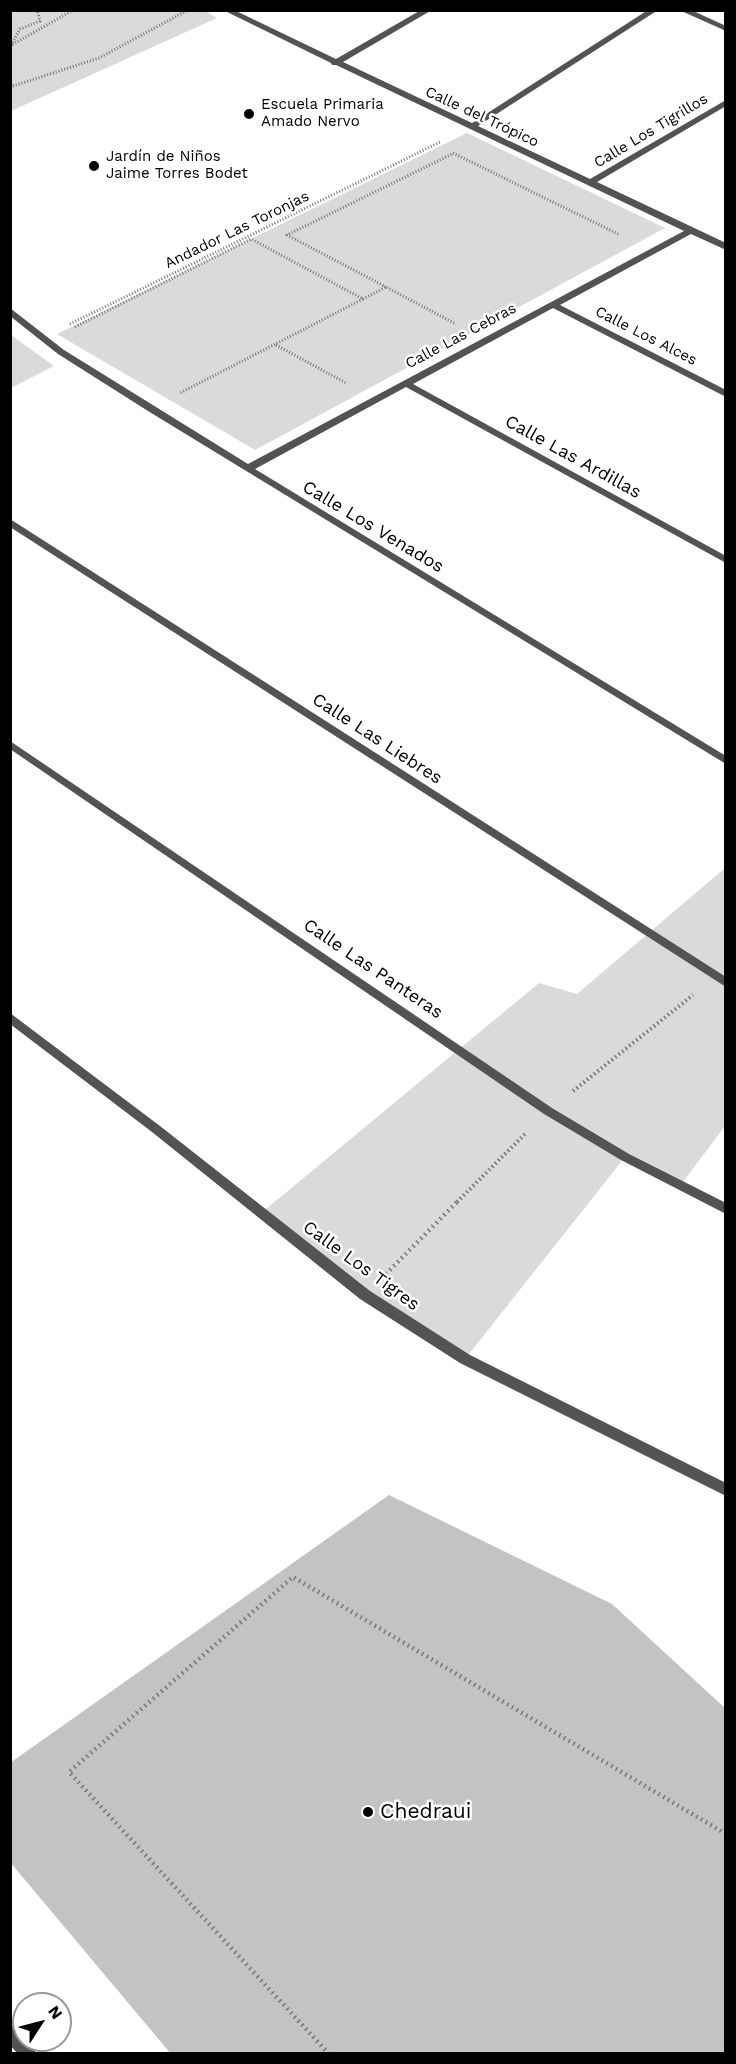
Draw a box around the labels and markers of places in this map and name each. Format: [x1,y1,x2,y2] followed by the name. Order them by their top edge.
[261,96,384,131] place label: Escuela Primaria Amado Nervo
[242,107,256,121] marker: Escuela Primaria Amado Nervo
[106,148,248,183] place label: Jardín de Niños Jaime Torres Bodet
[87,159,101,173] marker: Jardín de Niños Jaime Torres Bodet
[380,1799,471,1825] place label: Chedraui
[361,1805,375,1819] marker: Chedraui

